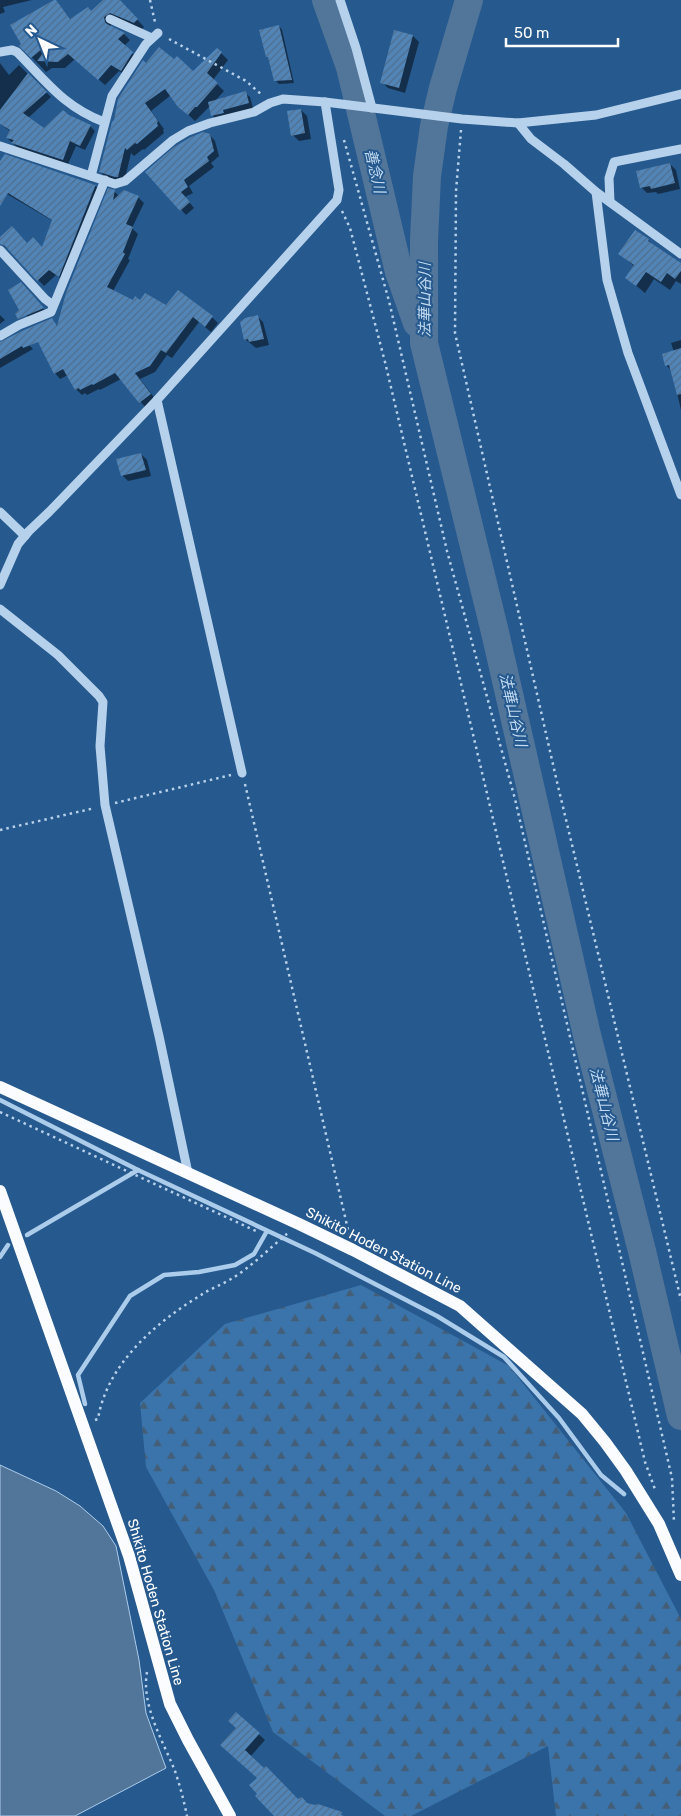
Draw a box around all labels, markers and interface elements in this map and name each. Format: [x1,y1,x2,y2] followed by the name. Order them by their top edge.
[15,15,65,65] north arrow
[506,15,618,47] scale bar
[22,21,41,41] text: N
[514,24,549,42] text: 50 m
[361,147,389,197] water label: 善念川
[416,261,434,338] water label: 法華山谷川
[496,671,531,751] water label: 法華山谷川
[586,1065,622,1144] water label: 法華山谷川
[303,1204,465,1297] street label: Shikito Hoden Station Line
[124,1517,188,1688] street label: Shikito Hoden Station Line

